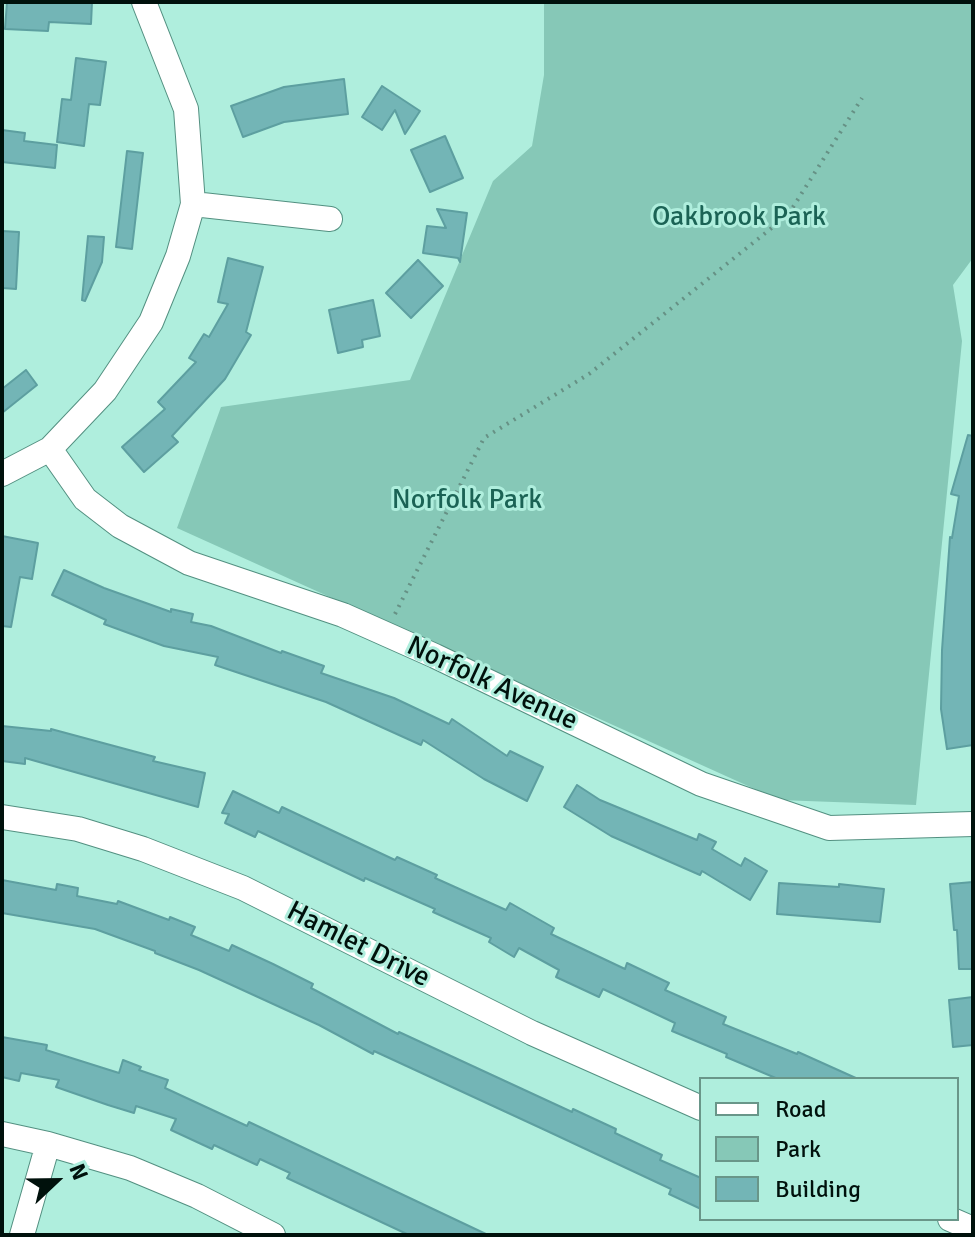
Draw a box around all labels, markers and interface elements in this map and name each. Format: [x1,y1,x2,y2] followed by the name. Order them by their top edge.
[652,201,826,235] park label: Oakbrook Park
[392,484,542,518] park label: Norfolk Park
[401,630,583,738] street label: Norfolk Avenue
[281,895,435,995] street label: Hamlet Drive
[699,1077,959,1221] legend
[775,1094,826,1124] text: Road
[775,1134,821,1164] text: Park
[16,1141,96,1221] north arrow
[63,1160,94,1184] text: N
[775,1174,861,1204] text: Building

